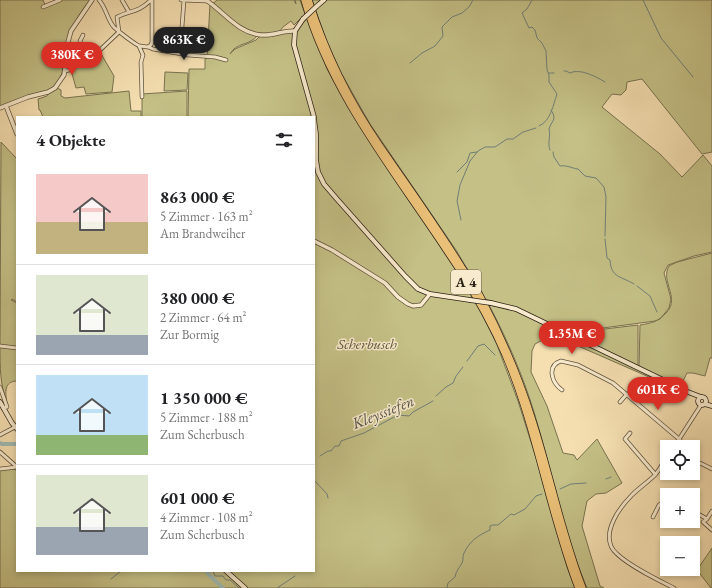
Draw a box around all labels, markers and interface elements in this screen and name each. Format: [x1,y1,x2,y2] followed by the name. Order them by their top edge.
[151,27,217,61] pin: 863K €
[162,31,206,48] text: 863K €
[39,42,105,76] pin: 380K €
[50,46,94,63] text: 380K €
[36,129,106,151] text: 4 Objekte
[273,129,295,151] icon: filters
[160,186,235,208] text: 863 000 €
[68,190,116,238] icon: home
[160,208,253,225] text: 5 Zimmer · 163 m²
[160,225,245,242] text: Am Brandweiher
[451,270,481,294] road number: A 4
[160,287,235,309] text: 380 000 €
[68,291,116,339] icon: home
[160,309,246,326] text: 2 Zimmer · 64 m²
[535,321,609,355] pin: 1.35M €
[548,325,596,342] text: 1.35M €
[160,326,219,343] text: Zur Bormig
[336,334,398,353] park label: Scherbusch
[625,377,691,411] pin: 601K €
[636,381,680,398] text: 601K €
[160,387,248,409] text: 1 350 000 €
[348,390,417,434] water label: Kleyssiefen
[68,391,116,439] icon: home
[160,409,253,426] text: 5 Zimmer · 188 m²
[160,426,245,443] text: Zum Scherbusch
[660,440,700,576] map controls
[660,440,700,480] button: locate
[160,487,235,509] text: 601 000 €
[660,488,700,528] button: +
[68,491,116,539] icon: home
[160,509,253,526] text: 4 Zimmer · 108 m²
[160,526,245,543] text: Zum Scherbusch
[660,536,700,576] button: −

